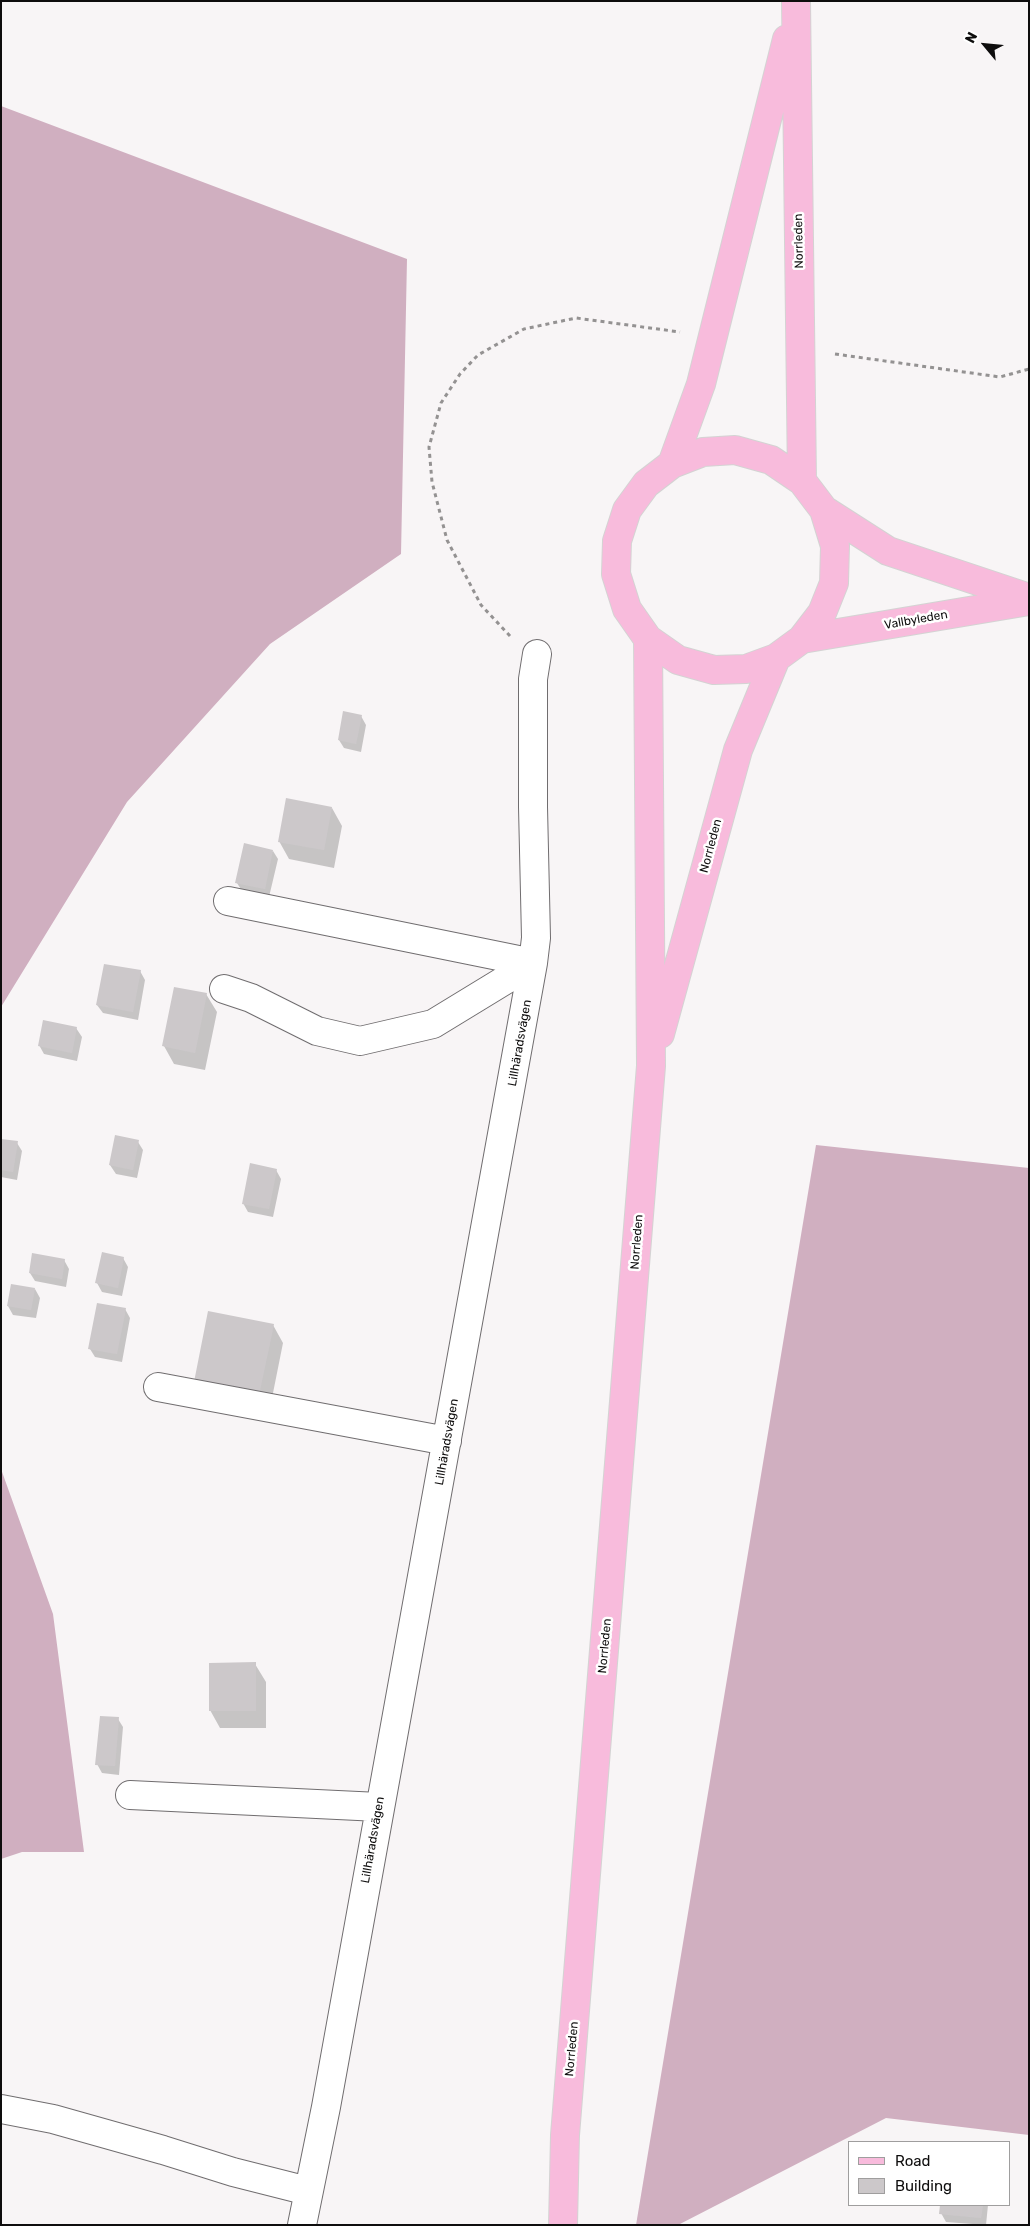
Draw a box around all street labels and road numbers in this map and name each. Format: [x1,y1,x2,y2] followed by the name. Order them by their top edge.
[791,213,807,269] street label: Norrleden
[883,607,949,633] street label: Vallbyleden
[697,818,725,874] street label: Norrleden
[505,999,535,1087] street label: Lillhäradsvägen
[628,1214,646,1270] street label: Norrleden
[432,1398,462,1486] street label: Lillhäradsvägen
[595,1618,615,1674] street label: Norrleden
[358,1796,388,1884] street label: Lillhäradsvägen
[562,2021,582,2077] street label: Norrleden

